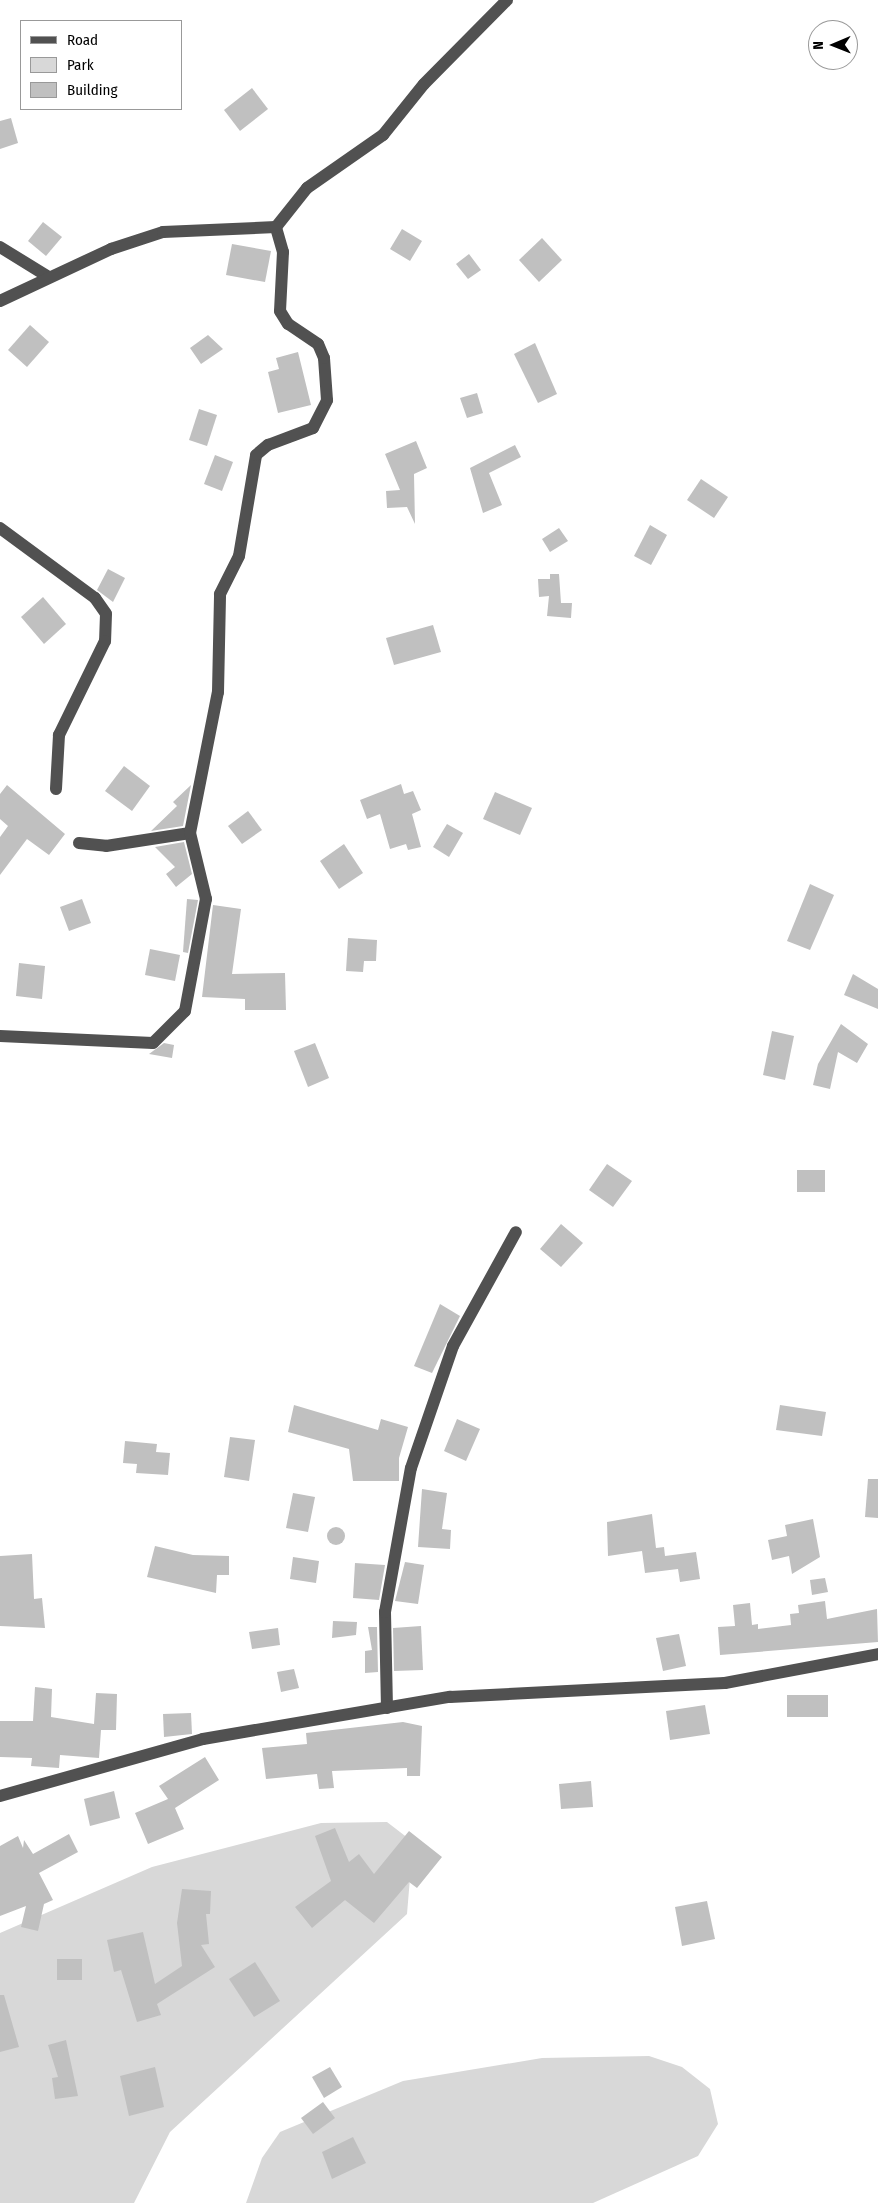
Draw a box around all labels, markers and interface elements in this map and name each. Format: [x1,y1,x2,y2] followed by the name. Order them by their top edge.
[20,20,182,110] legend
[808,20,858,70] north arrow
[67,31,98,49] text: Road
[810,41,827,50] text: N
[67,56,94,74] text: Park
[67,81,118,99] text: Building

